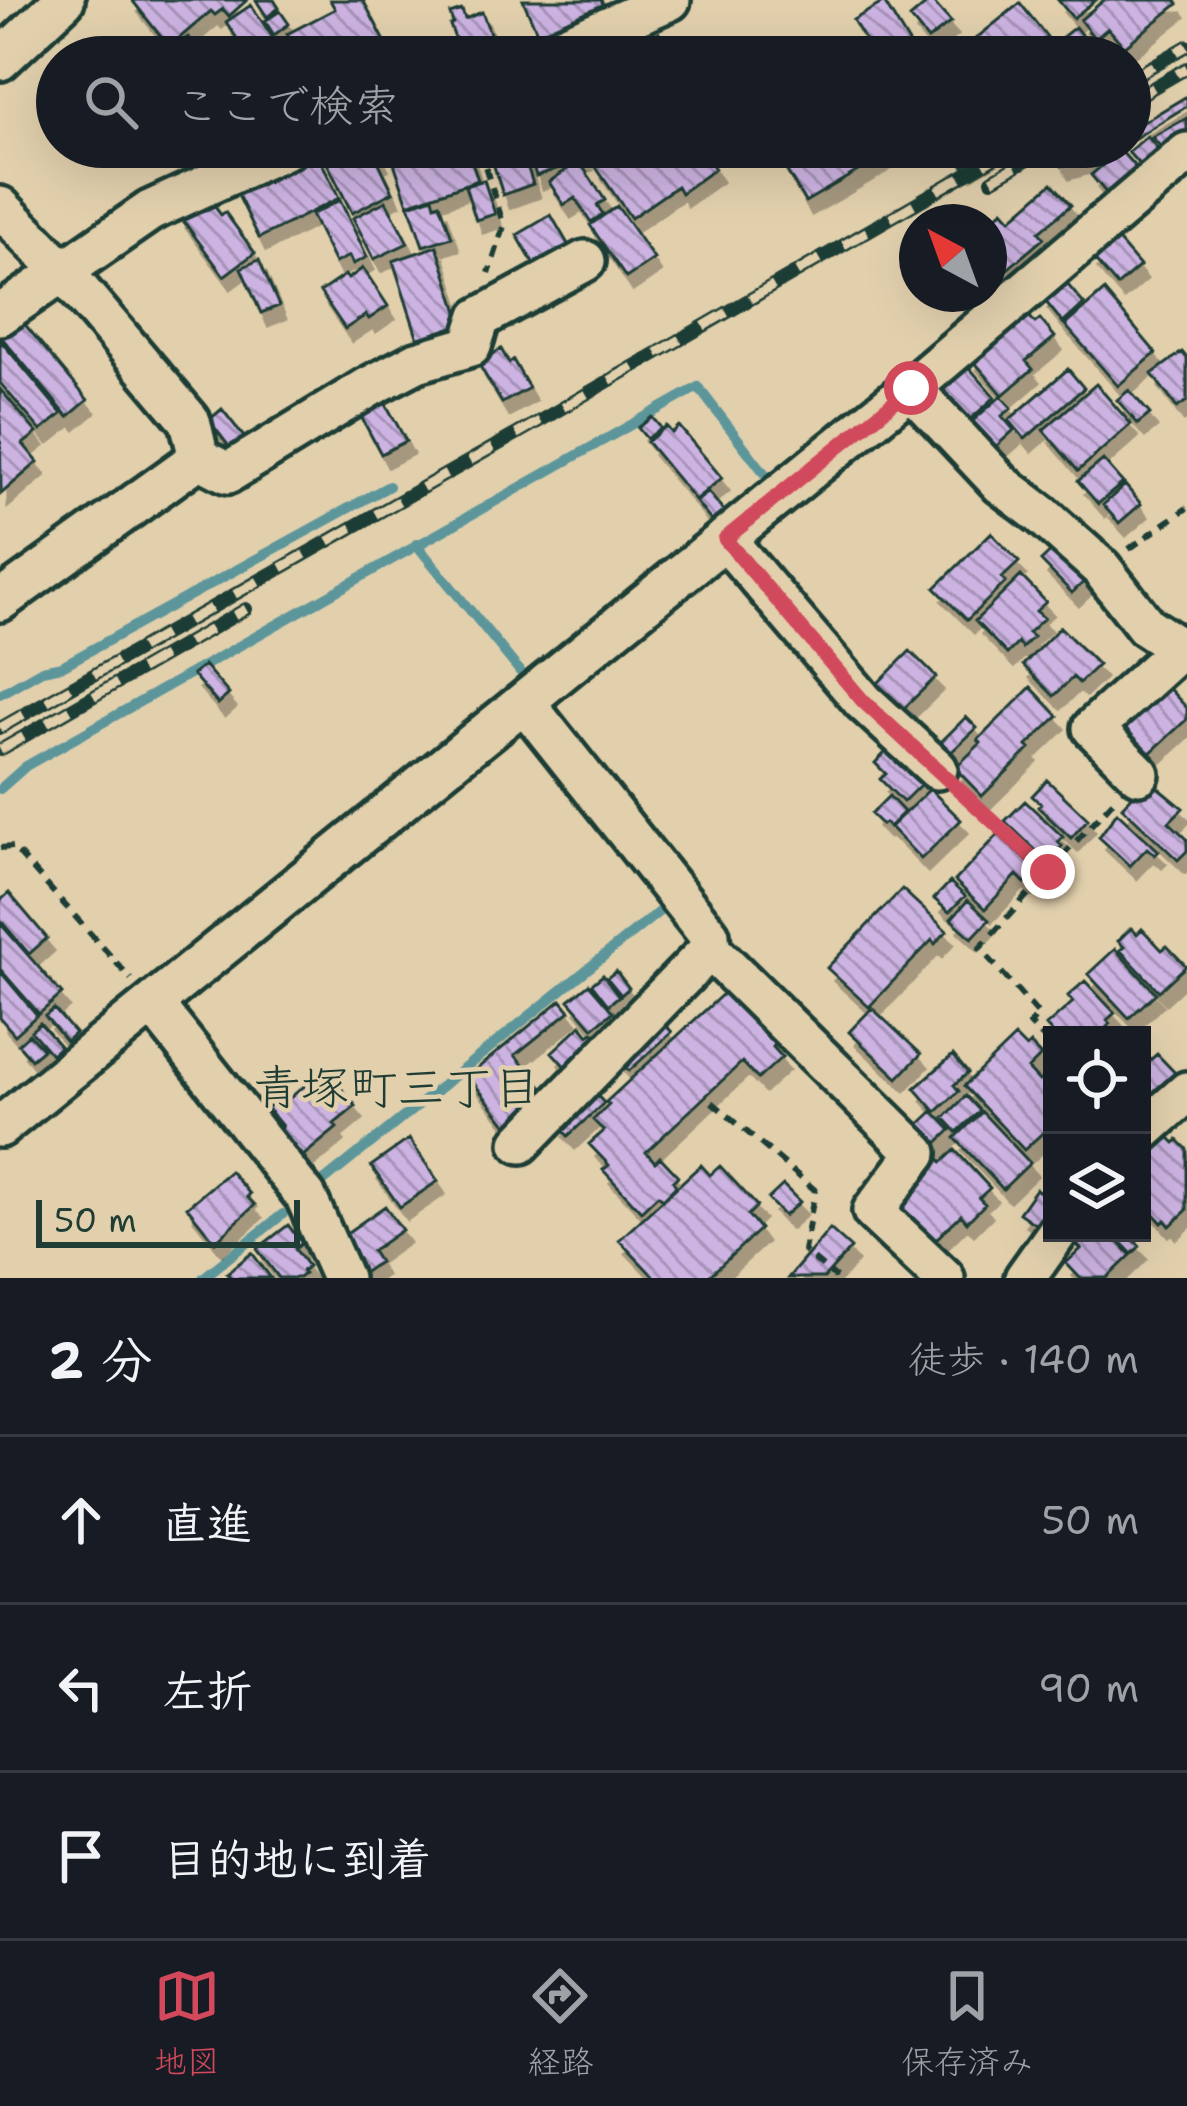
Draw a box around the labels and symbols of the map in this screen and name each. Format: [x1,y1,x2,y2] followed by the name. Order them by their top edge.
[899,204,1007,312] north arrow
[884,361,938,415] route start
[1021,845,1075,899] route end
[253,1055,541,1119] district label: 青塚町三丁目
[36,1194,300,1247] scale bar

